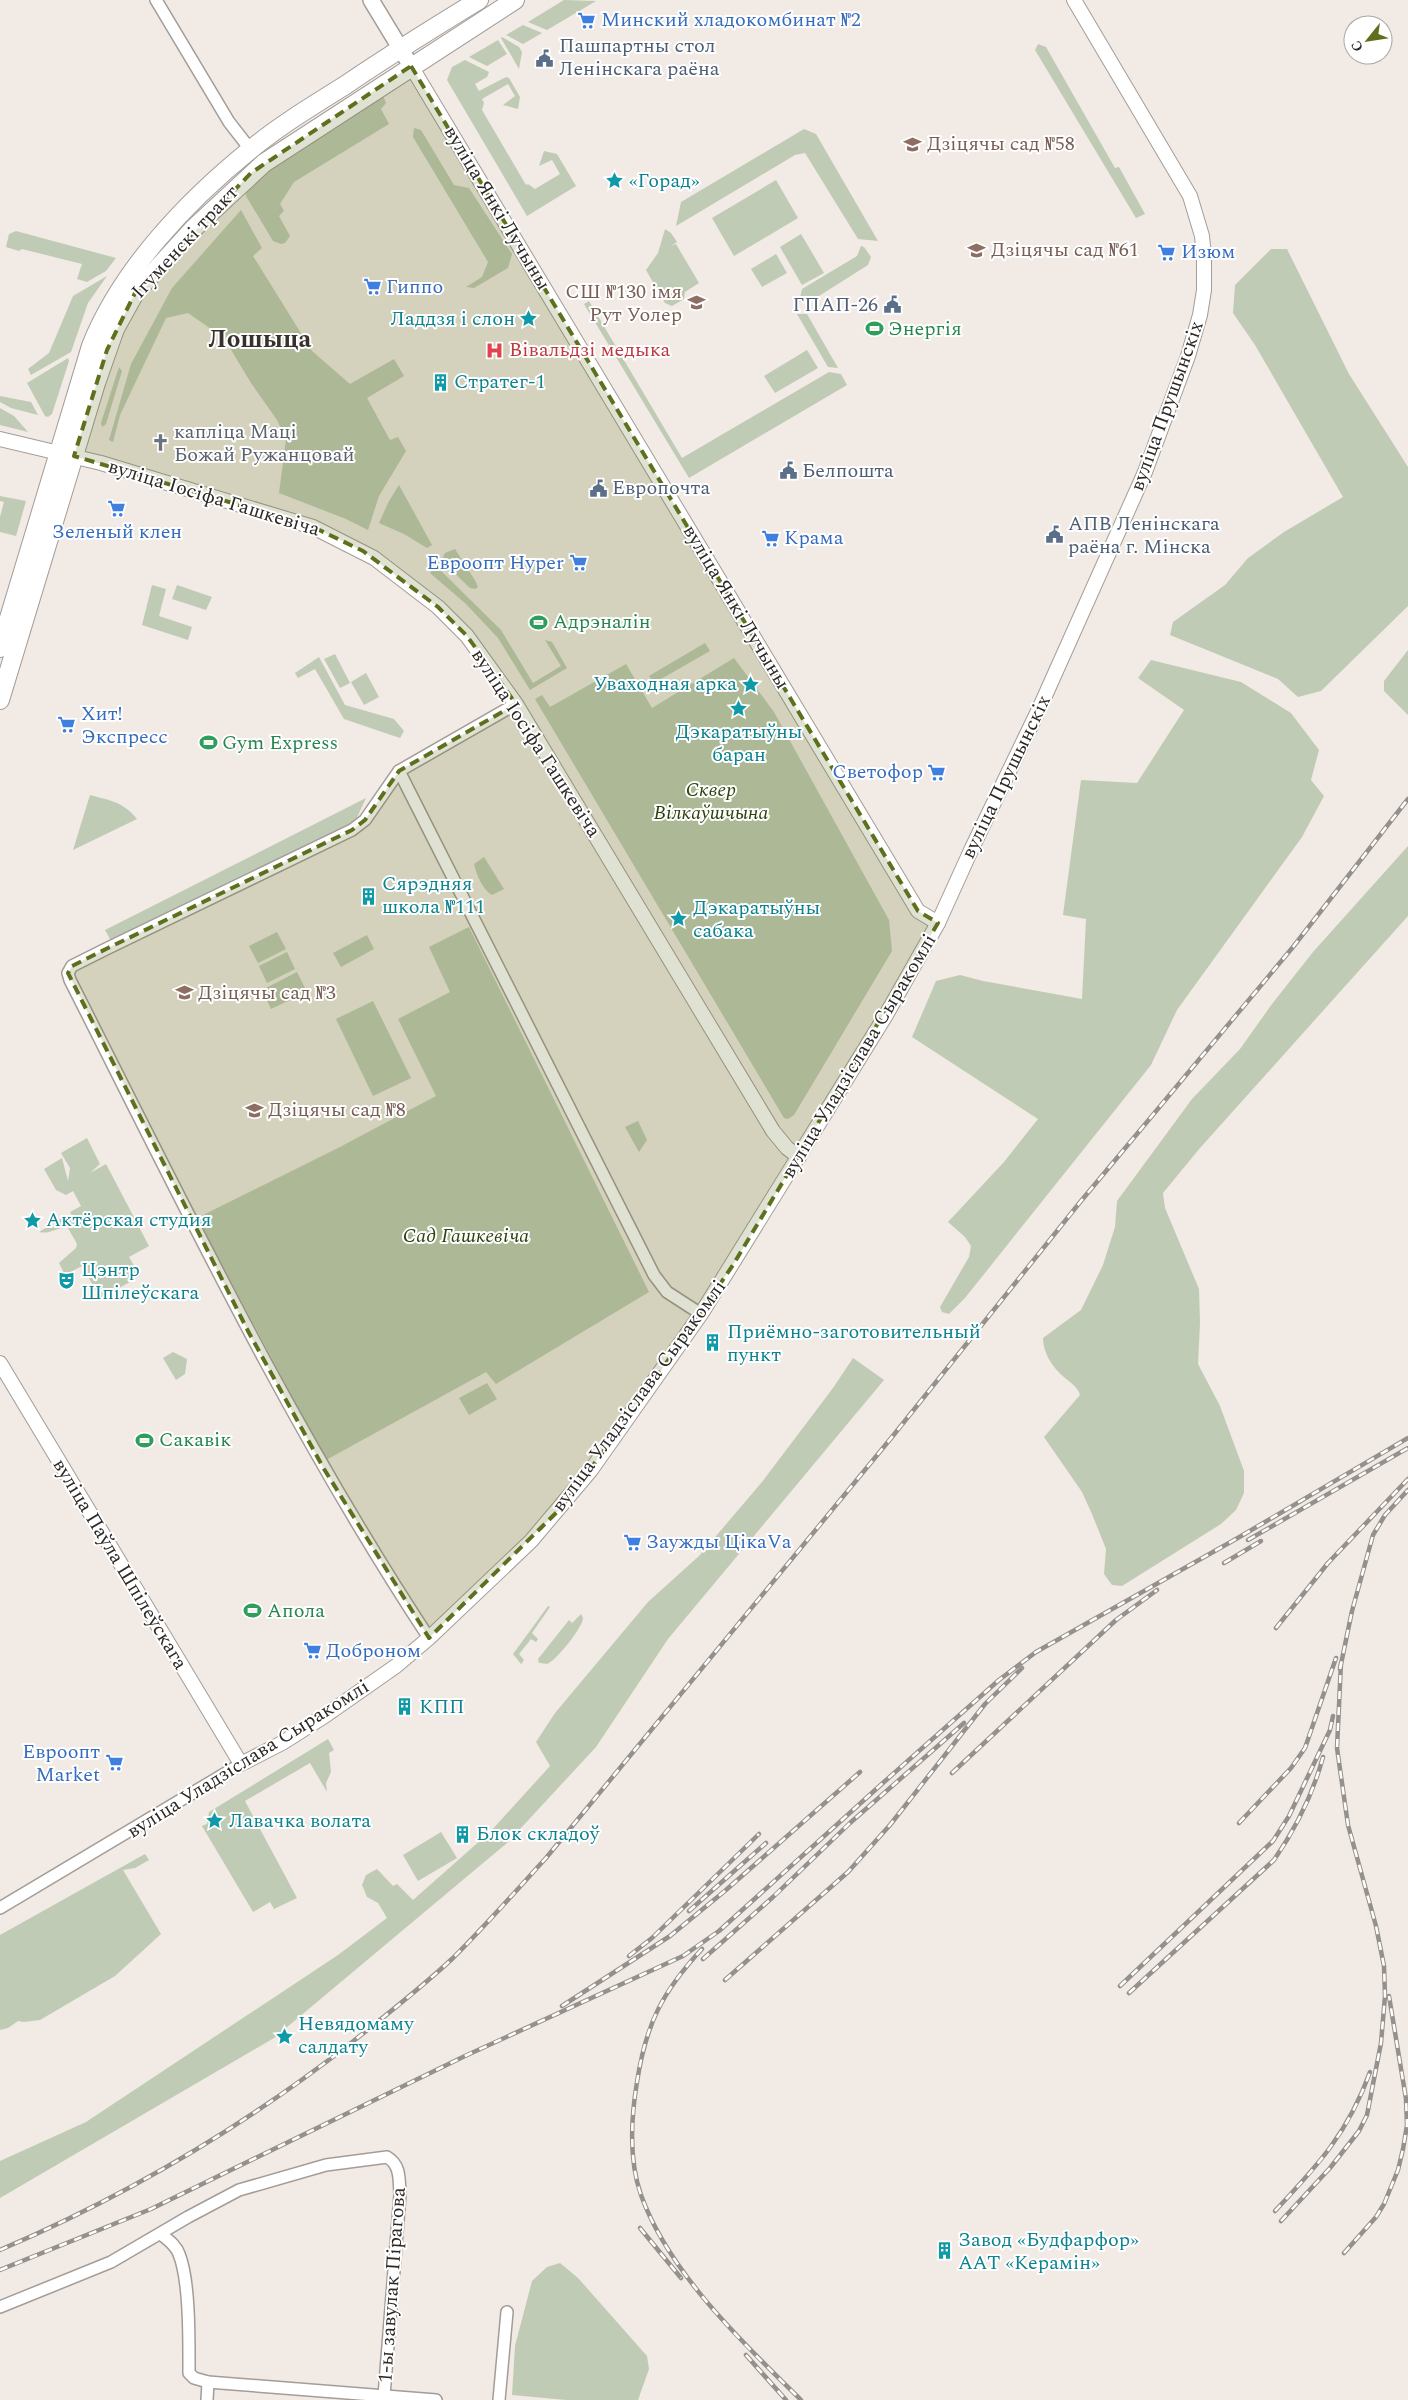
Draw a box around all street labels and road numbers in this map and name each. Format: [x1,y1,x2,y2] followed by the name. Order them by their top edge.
[436,120,558,296] street label: вуліца Янкі Лучыны
[124,178,246,306] street label: Ігуменскі тракт
[1122,317,1212,495] street label: вуліца Прушынскіх
[104,451,324,545] street label: вуліца Іосіфа Гашкевіча
[675,519,797,695] street label: вуліца Янкі Лучыны
[463,642,609,844] street label: вуліца Іосіфа Гашкевіча
[953,690,1059,864] street label: вуліца Прушынскіх
[774,928,944,1184] street label: вуліца Уладзіслава Сыракомлі
[544,1274,734,1518] street label: вуліца Уладзіслава Сыракомлі
[45,1453,195,1676] street label: вуліца Паўла Шпілеўскага
[121,1672,375,1846] street label: вуліца Уладзіслава Сыракомлі
[370,2186,414,2384] street label: 1-ы завулак Пірагова

